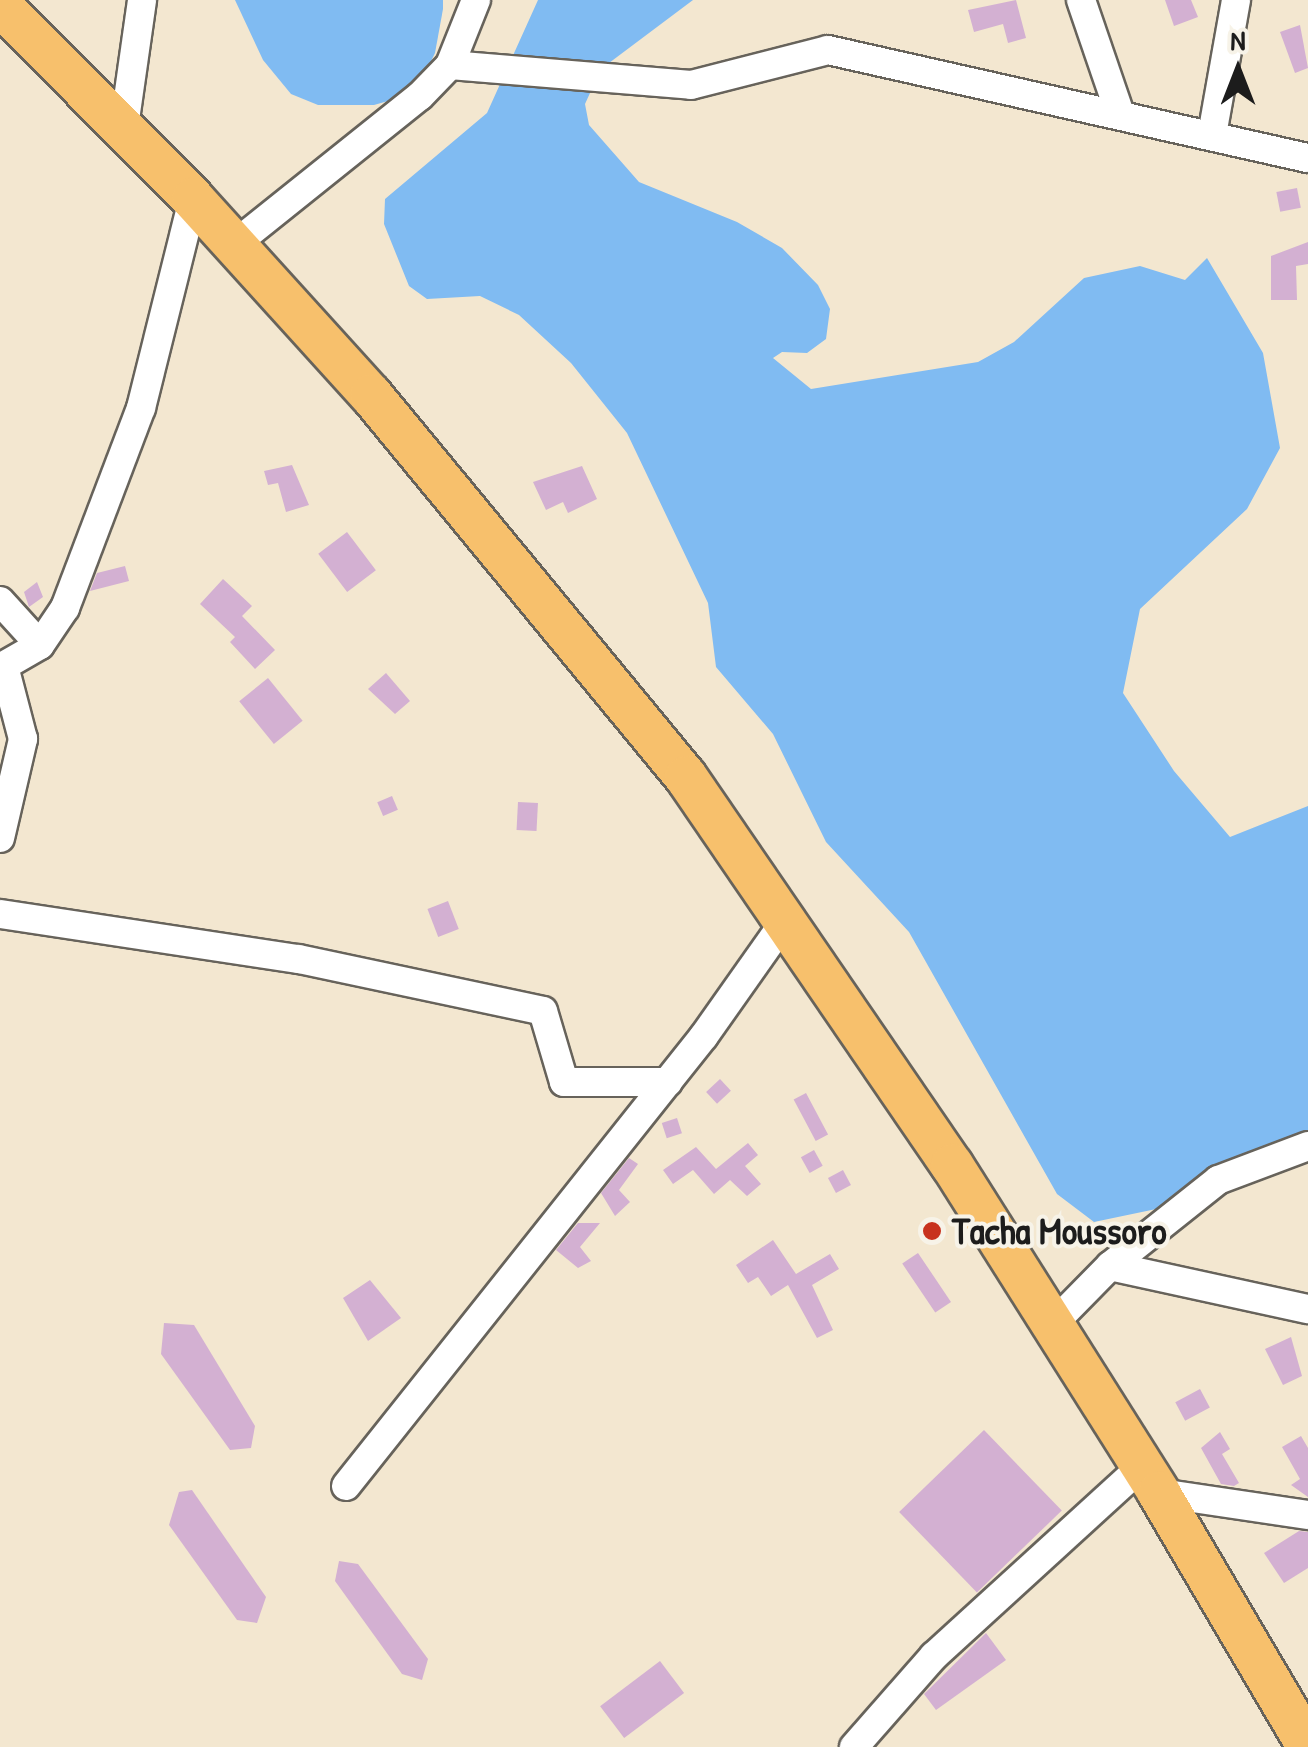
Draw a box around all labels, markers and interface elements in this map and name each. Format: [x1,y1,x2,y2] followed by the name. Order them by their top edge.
[1188,20,1288,120] north arrow
[1231,21,1245,59] text: N
[952,1208,1167,1254] place label: Tacha Moussoro
[921,1220,943,1242] marker: Tacha Moussoro

